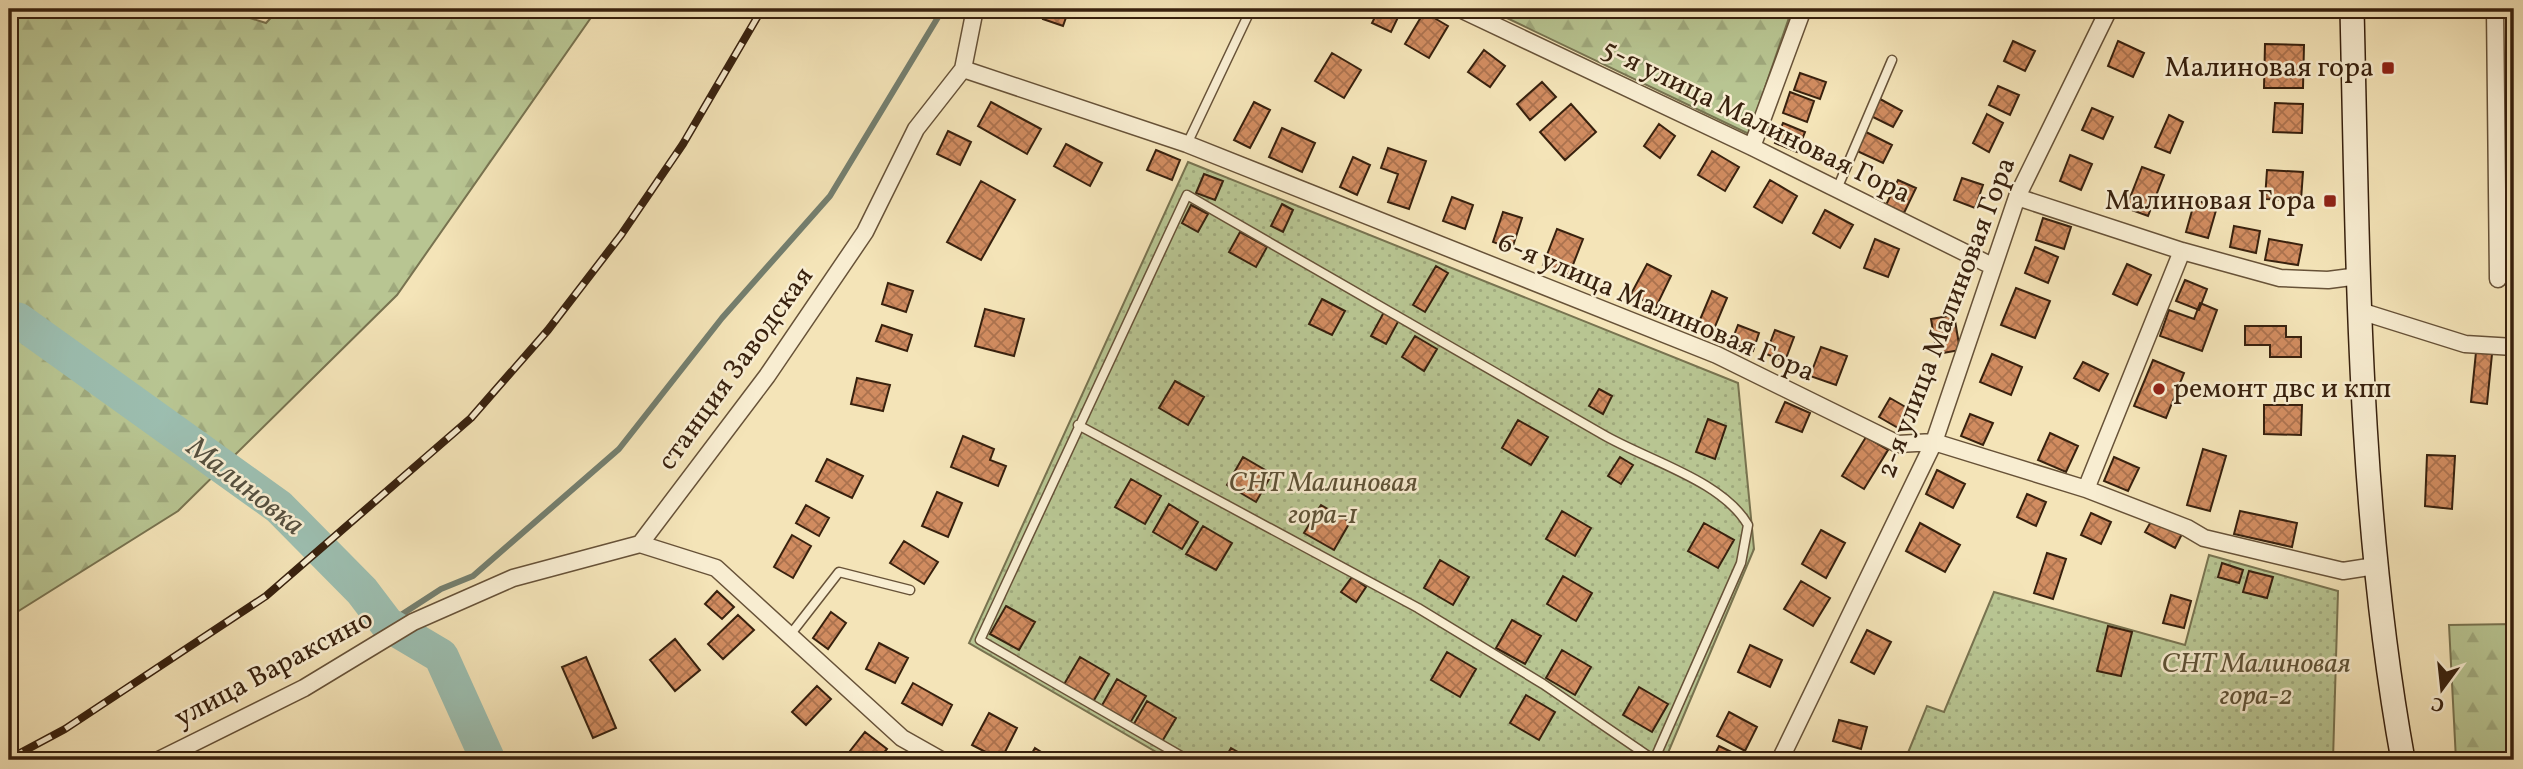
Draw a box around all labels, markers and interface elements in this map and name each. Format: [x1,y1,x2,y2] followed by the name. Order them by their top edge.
[1595,30,1917,214] street label: 5-я улица Малиновая Гора
[2165,49,2374,88] place label: Малиновая гора
[2380,60,2396,76] marker: Малиновая гора
[1868,152,2026,484] street label: 2-я улица Малиновая Гора
[2105,182,2316,221] place label: Малиновая Гора
[2322,193,2338,209] marker: Малиновая Гора
[1491,223,1821,393] street label: 6-я улица Малиновая Гора
[649,259,823,479] street label: станция Заводская
[2173,370,2391,409] place label: ремонт двс и кпп
[2151,381,2167,397] marker: ремонт двс и кпп
[176,427,313,546] water label: Малиновка
[1228,464,1418,535] park label: СНТ Малиновая гора-1
[168,600,380,738] street label: улица Вараксино
[2161,645,2351,716] park label: СНТ Малиновая гора-2
[2408,654,2478,724] north arrow
[2429,689,2447,718] text: С

